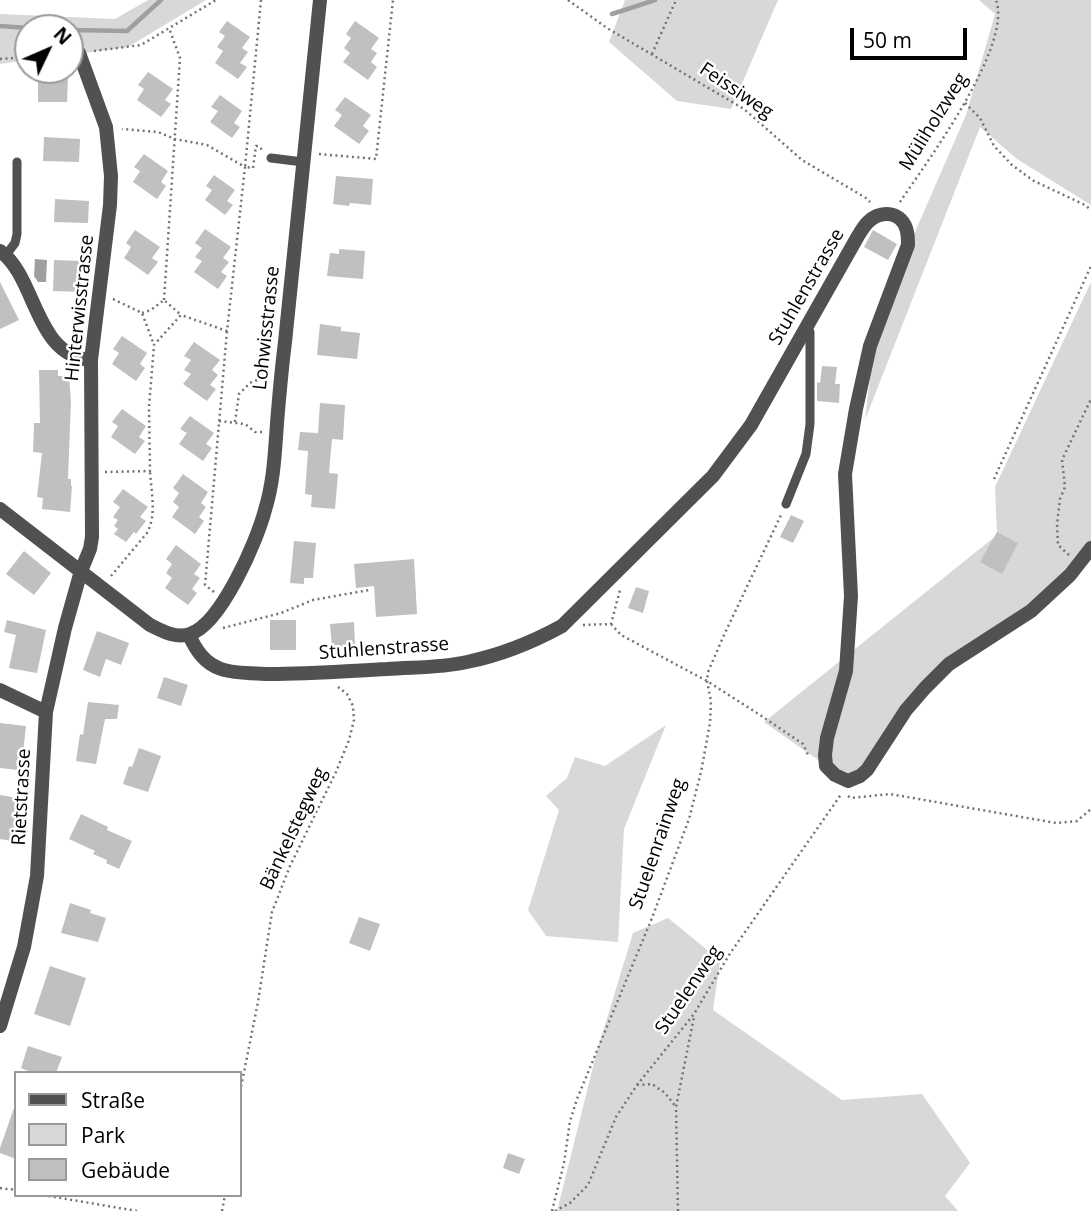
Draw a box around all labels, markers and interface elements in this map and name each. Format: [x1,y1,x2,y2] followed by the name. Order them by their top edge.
[14,14,84,84] north arrow
[853,14,970,58] scale bar
[48,21,77,50] text: N
[863,26,912,54] text: 50 m
[695,58,777,124] street label: Feissiweg
[895,69,973,175] street label: Müliholzweg
[764,225,850,349] street label: Stuhlenstrasse
[61,234,99,382] street label: Hinterwisstrasse
[249,265,285,391] street label: Lohwisstrasse
[318,633,450,665] street label: Stuhlenstrasse
[8,748,36,846] street label: Rietstrasse
[256,764,332,894] street label: Bänkelstegweg
[625,775,691,913] street label: Stuelenrainweg
[651,941,727,1039] street label: Stuelenweg
[14,1071,242,1197] legend
[81,1086,145,1114] text: Straße
[81,1121,125,1149] text: Park
[81,1156,170,1184] text: Gebäude

